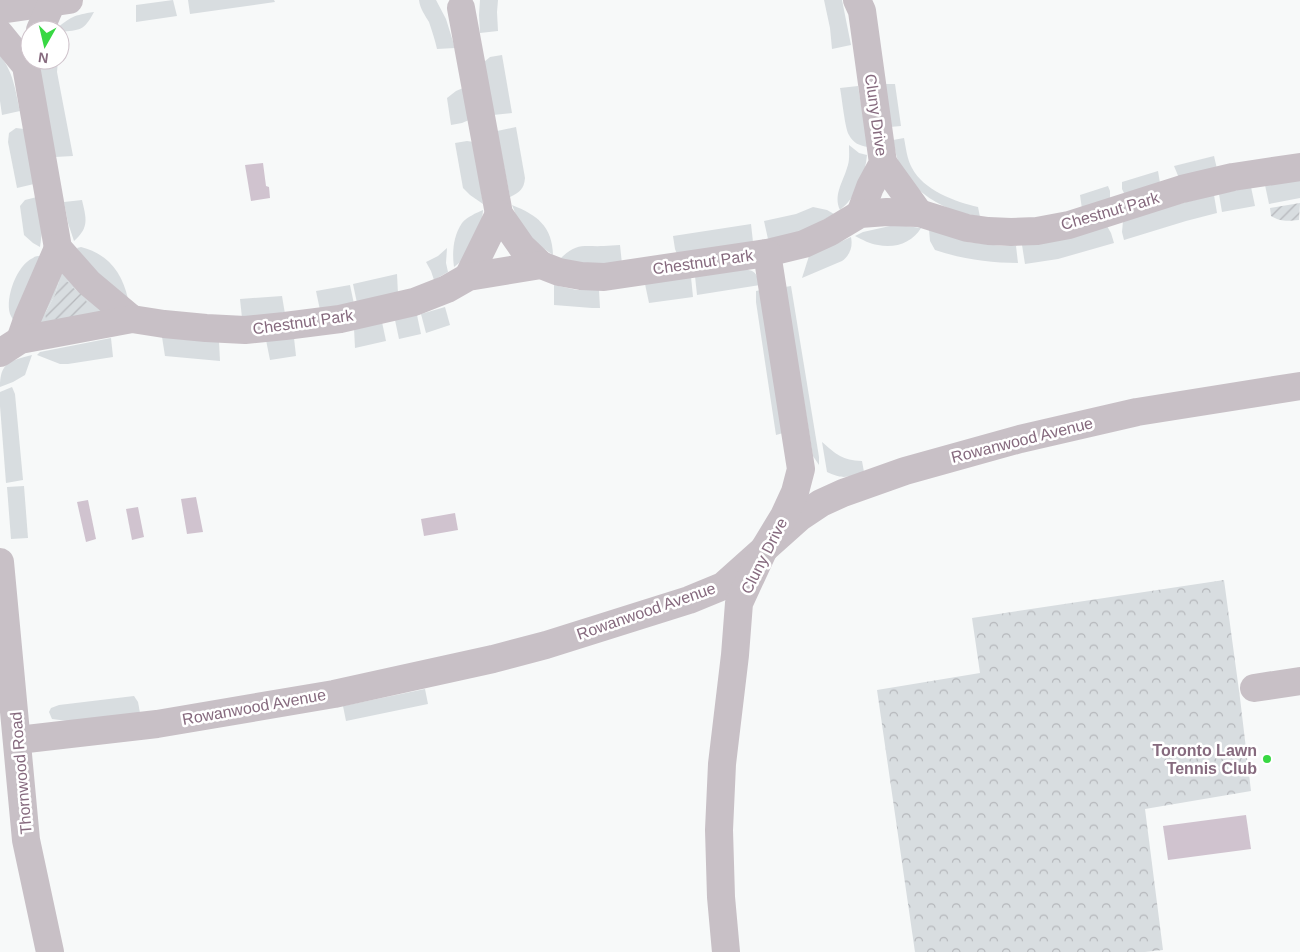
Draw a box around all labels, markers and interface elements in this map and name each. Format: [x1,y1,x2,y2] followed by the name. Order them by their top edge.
[20,20,70,70] north arrow
[37,49,49,67] text: N
[862,73,890,157] street label: Cluny Drive
[1059,189,1162,233] street label: Chestnut Park
[652,246,755,277] street label: Chestnut Park
[252,306,355,337] street label: Chestnut Park
[949,414,1095,466] street label: Rowanwood Avenue
[738,515,790,597] street label: Cluny Drive
[574,579,718,643] street label: Rowanwood Avenue
[181,686,327,728] street label: Rowanwood Avenue
[7,711,35,835] street label: Thornwood Road
[1152,742,1257,777] place label: Toronto Lawn Tennis Club
[1261,753,1273,765] marker: Toronto Lawn Tennis Club

